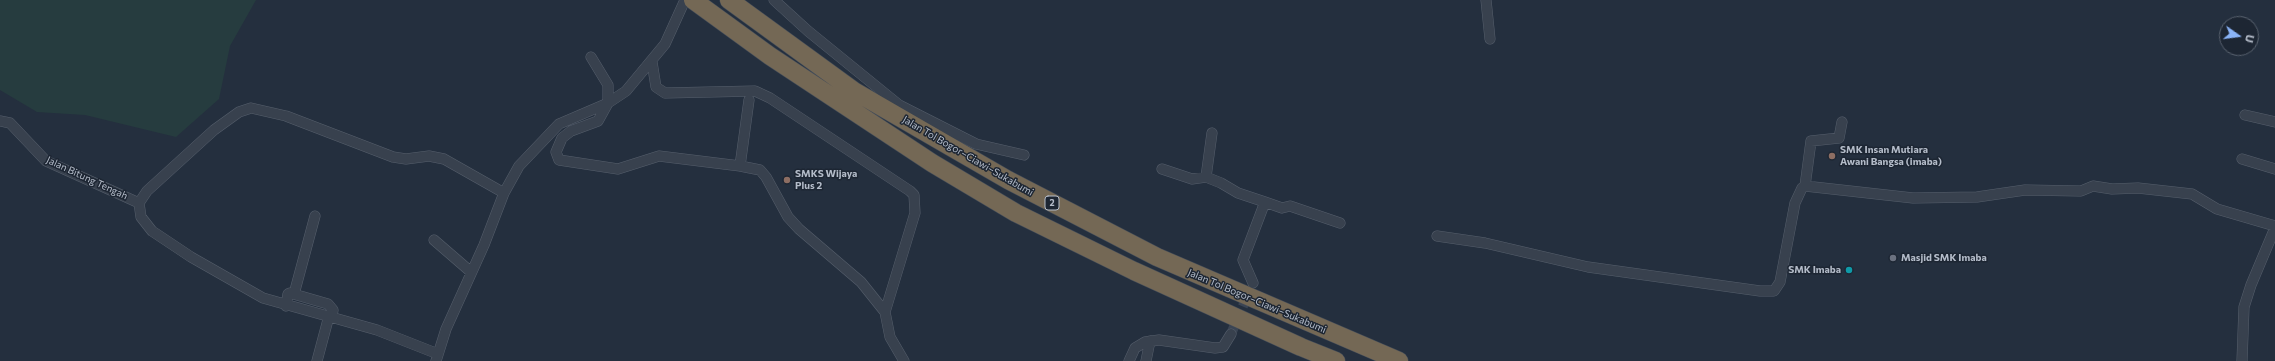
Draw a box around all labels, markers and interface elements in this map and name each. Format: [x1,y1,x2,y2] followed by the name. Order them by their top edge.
[2219,16,2259,56] north arrow
[2243,33,2257,44] text: U
[900,114,1036,198] street label: Jalan Tol Bogor–Ciawi–Sukabumi
[1840,144,1942,168] place label: SMK Insan Mutiara Awani Bangsa (imaba)
[1827,151,1837,161] marker: SMK Insan Mutiara Awani Bangsa (imaba)
[44,154,130,202] street label: Jalan Bitung Tengah
[795,168,857,192] place label: SMKS Wijaya Plus 2
[782,175,792,185] marker: SMKS Wijaya Plus 2
[1045,196,1059,210] road number: 2
[1901,252,1987,264] place label: Masjid SMK Imaba
[1888,253,1898,263] marker: Masjid SMK Imaba
[1788,264,1841,276] place label: SMK Imaba
[1844,265,1854,275] marker: SMK Imaba
[1186,266,1328,336] street label: Jalan Tol Bogor–Ciawi–Sukabumi

